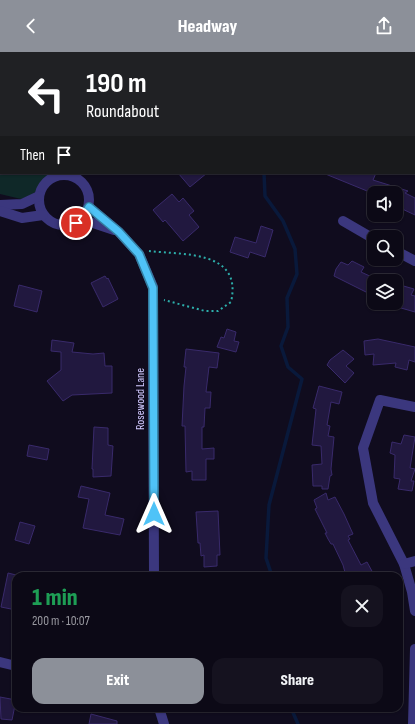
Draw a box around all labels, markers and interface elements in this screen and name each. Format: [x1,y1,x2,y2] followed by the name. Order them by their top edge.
[20,15,42,37] icon: back
[373,15,395,37] icon: share
[178,16,237,37] text: Headway
[86,67,147,100] text: 190 m
[20,68,72,120] icon: left
[86,101,159,122] text: Roundabout
[53,144,75,166] icon: arrive
[20,146,45,165] text: Then
[367,186,403,310] map controls
[367,186,403,222] button: sound
[59,206,93,240] pin
[65,212,87,234] icon: arrive
[367,230,403,266] button: search
[367,274,403,310] button: layers
[133,368,148,430] street label: Rosewood Lane
[133,493,175,535] position arrow
[32,583,78,612] text: 1 min
[341,585,383,627] button: close
[32,613,90,629] text: 200 m · 10:07
[32,658,204,704] button: Exit
[212,658,383,704] button: Share

